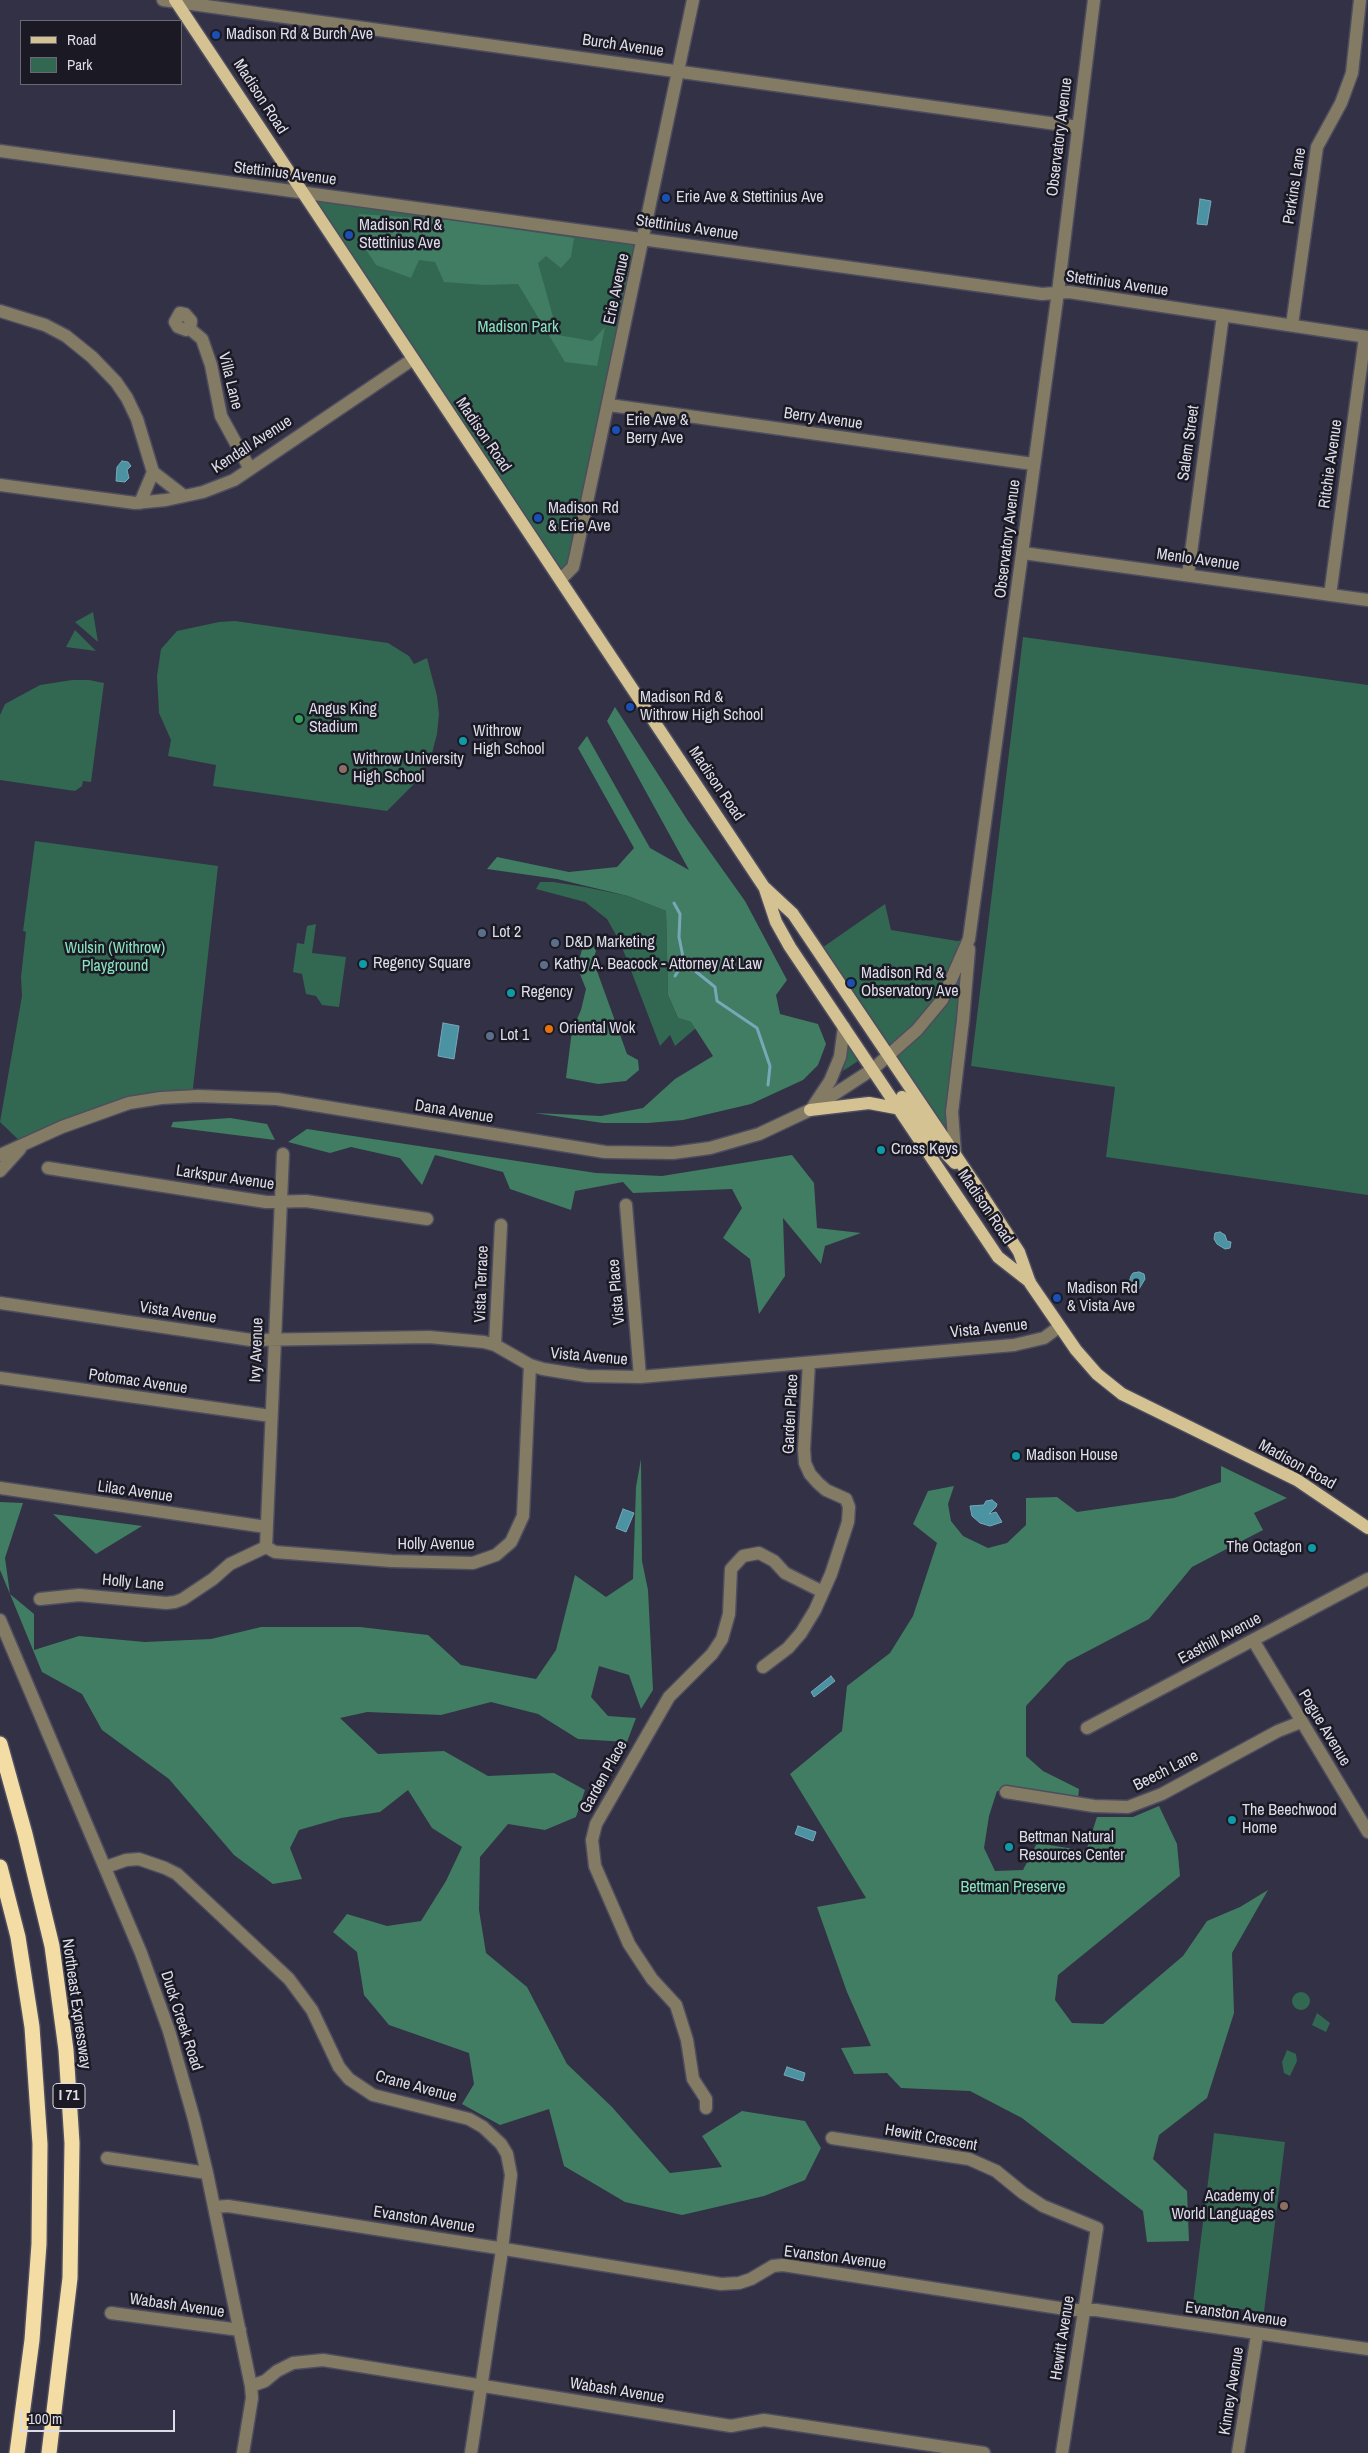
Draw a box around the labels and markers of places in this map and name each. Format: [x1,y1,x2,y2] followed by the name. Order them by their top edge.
[226,25,373,45] place label: Madison Rd & Burch Ave
[210,29,222,41] marker: Madison Rd & Burch Ave
[676,188,824,208] place label: Erie Ave & Stettinius Ave
[660,192,672,204] marker: Erie Ave & Stettinius Ave
[359,216,442,254] place label: Madison Rd & Stettinius Ave
[343,229,355,241] marker: Madison Rd & Stettinius Ave
[626,411,688,449] place label: Erie Ave & Berry Ave
[610,424,622,436] marker: Erie Ave & Berry Ave
[548,499,619,537] place label: Madison Rd & Erie Ave
[532,512,544,524] marker: Madison Rd & Erie Ave
[640,688,763,726] place label: Madison Rd & Withrow High School
[309,700,377,738] place label: Angus King Stadium
[624,701,636,713] marker: Madison Rd & Withrow High School
[293,713,305,725] marker: Angus King Stadium
[473,722,544,760] place label: Withrow High School
[457,735,469,747] marker: Withrow High School
[353,750,464,788] place label: Withrow University High School
[337,763,349,775] marker: Withrow University High School
[492,923,521,943] place label: Lot 2
[476,927,488,939] marker: Lot 2
[565,933,655,953] place label: D&D Marketing
[549,937,561,949] marker: D&D Marketing
[373,954,471,974] place label: Regency Square
[554,955,762,975] place label: Kathy A. Beacock - Attorney At Law
[357,958,369,970] marker: Regency Square
[538,959,550,971] marker: Kathy A. Beacock - Attorney At Law
[861,964,958,1002] place label: Madison Rd & Observatory Ave
[845,977,857,989] marker: Madison Rd & Observatory Ave
[521,983,573,1003] place label: Regency
[505,987,517,999] marker: Regency
[559,1019,635,1039] place label: Oriental Wok
[543,1023,555,1035] marker: Oriental Wok
[500,1026,529,1046] place label: Lot 1
[484,1030,496,1042] marker: Lot 1
[891,1140,958,1160] place label: Cross Keys
[875,1144,887,1156] marker: Cross Keys
[1067,1279,1138,1317] place label: Madison Rd & Vista Ave
[1051,1292,1063,1304] marker: Madison Rd & Vista Ave
[1026,1446,1118,1466] place label: Madison House
[1010,1450,1022,1462] marker: Madison House
[1226,1538,1302,1558] place label: The Octagon
[1306,1542,1318,1554] marker: The Octagon
[1242,1801,1337,1839] place label: The Beechwood Home
[1226,1814,1238,1826] marker: The Beechwood Home
[1019,1828,1125,1866] place label: Bettman Natural Resources Center
[1003,1841,1015,1853] marker: Bettman Natural Resources Center
[1171,2187,1274,2225] place label: Academy of World Languages
[1278,2200,1290,2212] marker: Academy of World Languages

